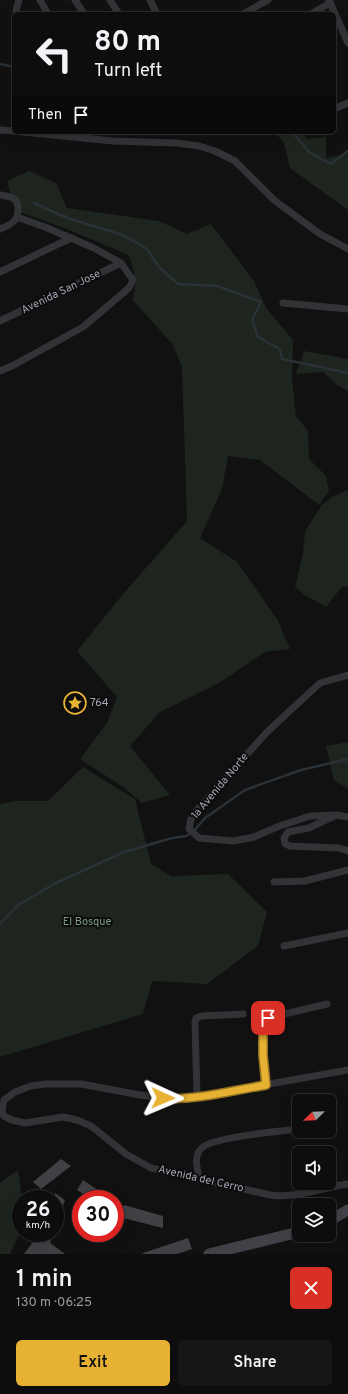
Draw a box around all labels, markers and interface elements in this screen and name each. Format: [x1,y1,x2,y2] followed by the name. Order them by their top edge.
[94,25,161,61] text: 80 m
[28,28,80,80] icon: left
[94,60,162,83] text: Turn left
[70,104,92,126] icon: arrive
[28,106,62,125] text: Then
[19,267,103,317] street label: Avenida San Jose
[62,690,88,716] place icon: 764
[90,696,109,710] place label: 764
[188,750,252,822] street label: 1a Avenida Norte
[63,915,111,929] park label: El Bosque
[251,1001,285,1035] pin
[257,1007,279,1029] icon: arrive
[142,1077,184,1119] position arrow
[292,1094,336,1138] north arrow
[292,1094,336,1242] map controls
[292,1146,336,1190] button: sound
[157,1162,245,1196] street label: Avenida del Cerro
[72,1190,124,1242] speed limit sign: 30
[26,1198,50,1224] text: 26
[292,1198,336,1242] button: layers
[26,1219,50,1232] text: km/h
[16,1265,73,1295] text: 1 min
[290,1267,332,1309] button: close
[16,1295,92,1311] text: 130 m · 06:25
[16,1340,170,1386] button: Exit
[178,1340,332,1386] button: Share

